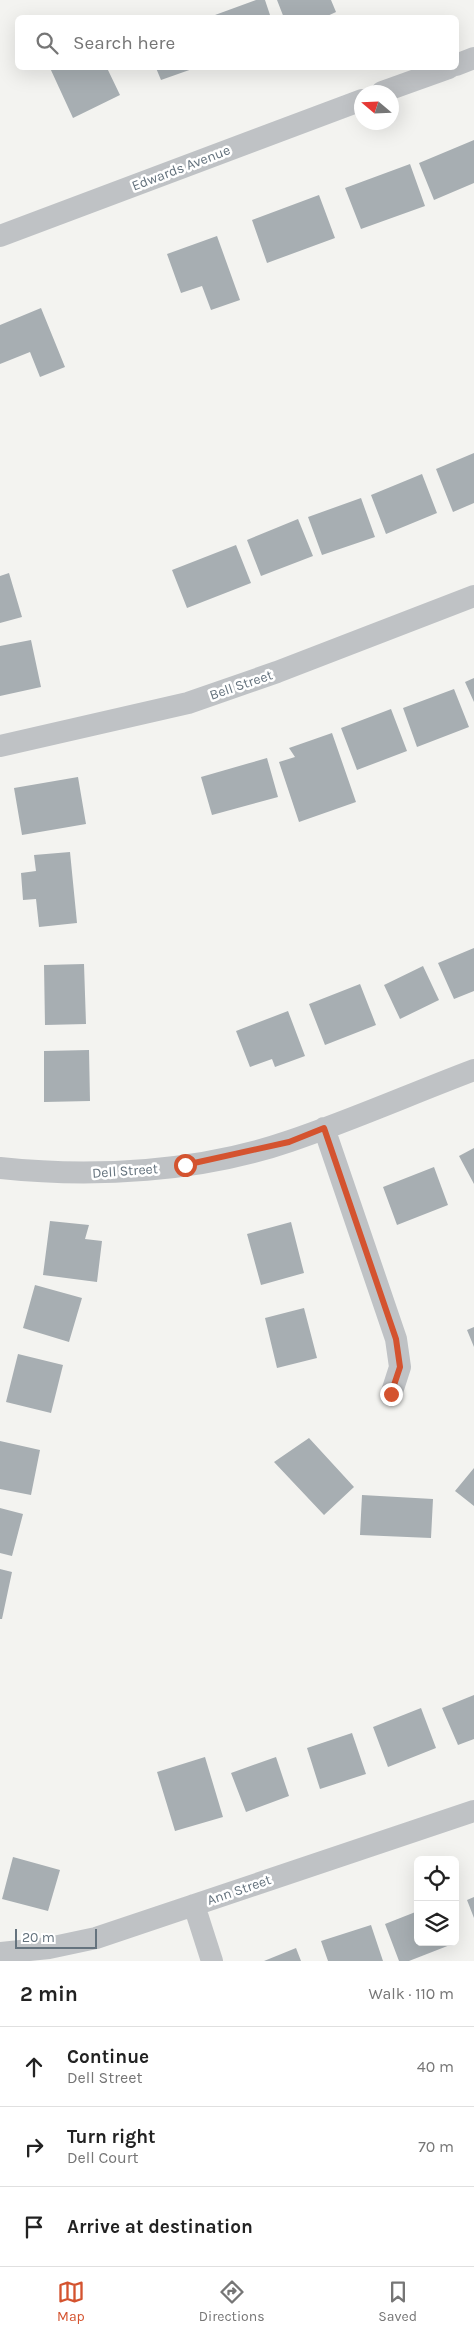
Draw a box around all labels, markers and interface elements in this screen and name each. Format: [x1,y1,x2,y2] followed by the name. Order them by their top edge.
[15,15,459,70] search box
[33,29,61,57] icon: search
[73,32,175,54] text: Search here
[354,85,399,130] north arrow
[129,141,233,195] street label: Edwards Avenue
[207,666,275,704] street label: Bell Street
[174,1154,197,1177] route start
[91,1160,159,1182] street label: Dell Street
[380,1383,403,1406] route end
[414,1856,459,1946] map controls
[414,1856,459,1901] button: locate
[205,1871,273,1909] street label: Ann Street
[414,1901,459,1946] button: layers
[15,1926,98,1949] scale bar
[22,1929,55,1946] text: 20 m
[20,1982,78,2006] text: 2 min
[369,1984,454,2003] text: Walk · 110 m
[67,2046,149,2068] text: Continue
[20,2053,48,2081] icon: ahead
[417,2057,454,2076] text: 40 m
[67,2068,142,2087] text: Dell Street
[67,2126,156,2148] text: Turn right
[20,2133,48,2161] icon: right
[418,2137,454,2156] text: 70 m
[67,2148,139,2167] text: Dell Court
[20,2213,48,2241] icon: arrive
[67,2216,253,2238] text: Arrive at destination
[57,2278,85,2325] tab: Map
[199,2278,265,2325] tab: Directions
[378,2278,417,2325] tab: Saved

